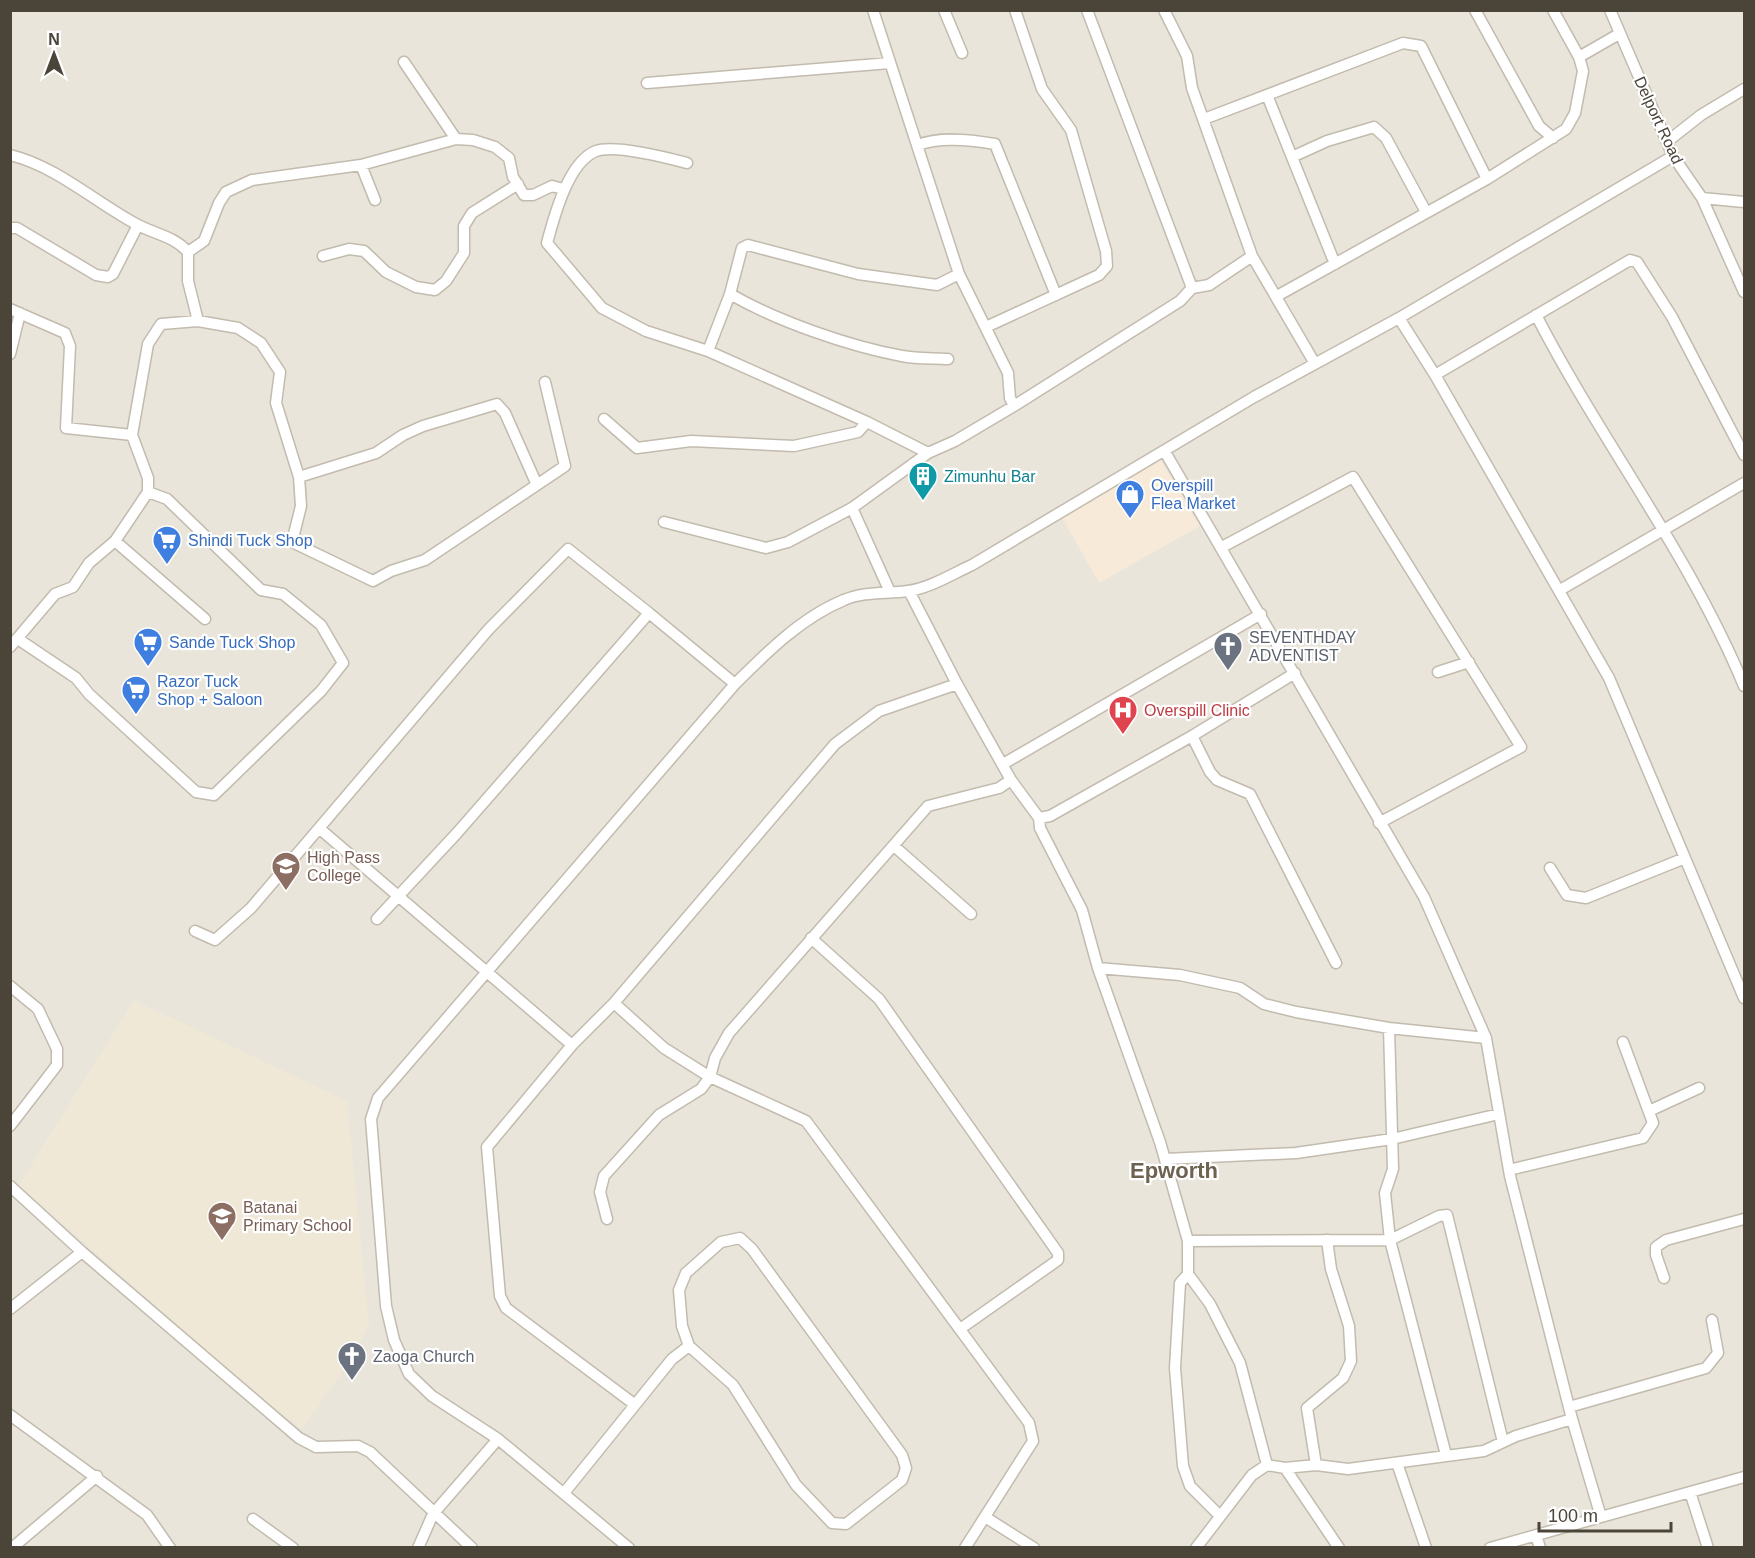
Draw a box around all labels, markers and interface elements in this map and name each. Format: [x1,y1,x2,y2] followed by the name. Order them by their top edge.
[24,24,84,84] north arrow
[48,31,60,48] text: N
[1631,74,1686,167] street label: Delport Road
[907,460,939,502] building icon: Zimunhu Bar
[944,468,1036,485] place label: Zimunhu Bar
[1151,477,1236,512] place label: Overspill Flea Market
[1114,478,1146,520] shop icon: Overspill Flea Market
[151,524,183,566] supermarket icon: Shindi Tuck Shop
[188,532,313,549] place label: Shindi Tuck Shop
[132,626,164,668] supermarket icon: Sande Tuck Shop
[1249,629,1357,664] place label: SEVENTHDAY ADVENTIST
[1212,630,1244,672] church icon: SEVENTHDAY ADVENTIST
[169,634,295,651] place label: Sande Tuck Shop
[157,673,262,708] place label: Razor Tuck Shop + Saloon
[120,674,152,716] supermarket icon: Razor Tuck Shop + Saloon
[1107,694,1139,736] hospital icon: Overspill Clinic
[1144,702,1250,719] place label: Overspill Clinic
[307,849,380,884] place label: High Pass College
[270,850,302,892] school or university icon: High Pass College
[1130,1158,1218,1183] district label: Epworth
[243,1199,351,1234] place label: Batanai Primary School
[206,1200,238,1242] school or university icon: Batanai Primary School
[336,1340,368,1382] church icon: Zaoga Church
[373,1348,474,1365] place label: Zaoga Church
[1539,1495,1671,1533] scale bar
[1548,1506,1598,1526] text: 100 m

